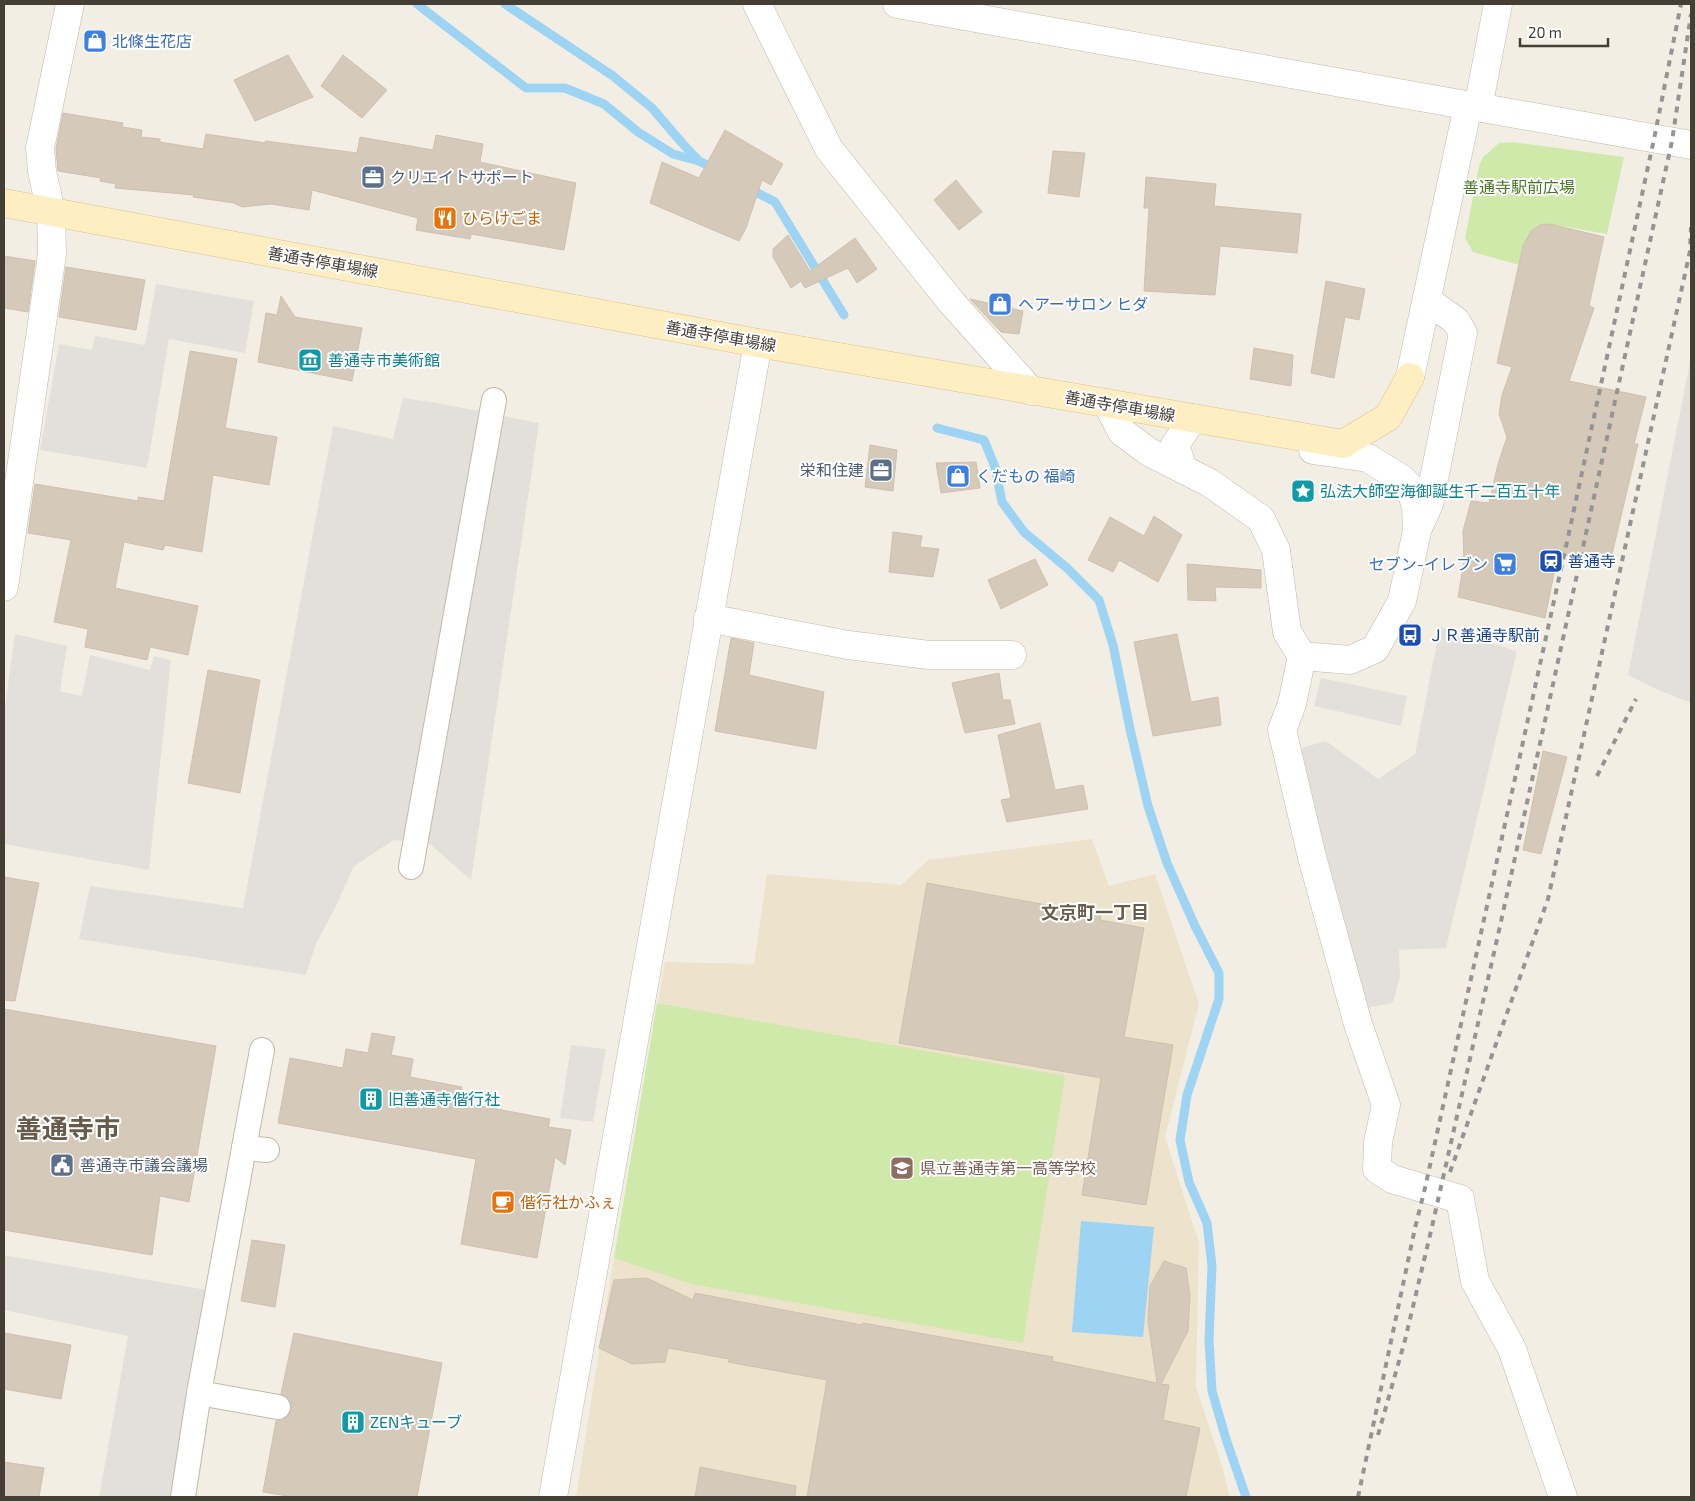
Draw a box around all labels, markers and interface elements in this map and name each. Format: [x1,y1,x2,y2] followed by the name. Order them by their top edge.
[1520,15,1608,47] scale bar
[1528,23,1562,41] text: 20 m
[82,28,108,54] shop icon: 北條生花店
[112,31,192,50] place label: 北條生花店
[360,164,386,190] office icon: クリエイトサポート
[390,167,534,186] place label: クリエイトサポート
[1463,177,1575,196] park label: 善通寺駅前広場
[432,205,458,231] restaurant icon: ひらけごま
[462,208,542,227] place label: ひらけごま
[266,242,380,281] street label: 善通寺停車場線
[987,291,1013,317] shop icon: ヘアーサロン ヒダ
[1018,294,1148,313] place label: ヘアーサロン ヒダ
[664,316,778,355] street label: 善通寺停車場線
[297,347,323,373] museum icon: 善通寺市美術館
[328,350,440,369] place label: 善通寺市美術館
[1063,386,1177,425] street label: 善通寺停車場線
[868,457,894,483] office icon: 栄和住建
[800,460,864,479] place label: 栄和住建
[945,463,971,489] shop icon: くだもの 福崎
[976,466,1076,485] place label: くだもの 福崎
[1290,478,1316,504] place icon: 弘法大師空海御誕生千二百五十年
[1320,481,1560,500] place label: 弘法大師空海御誕生千二百五十年
[1538,548,1564,574] station icon: 善通寺
[1492,551,1518,577] supermarket icon: セブン-イレブン
[1568,551,1616,570] place label: 善通寺
[1369,554,1488,573] place label: セブン-イレブン
[1397,622,1423,648] bus stop icon: ＪＲ善通寺駅前
[1428,625,1540,644] place label: ＪＲ善通寺駅前
[1041,901,1149,923] district label: 文京町一丁目
[358,1086,384,1112] building icon: 旧善通寺偕行社
[388,1089,500,1108] place label: 旧善通寺偕行社
[16,1112,120,1143] district label: 善通寺市
[49,1152,75,1178] public building icon: 善通寺市議会議場
[80,1155,208,1174] place label: 善通寺市議会議場
[889,1155,915,1181] school or university icon: 県立善通寺第一高等学校
[920,1158,1096,1177] place label: 県立善通寺第一高等学校
[490,1189,516,1215] cafe icon: 偕行社かふぇ
[520,1192,616,1211] place label: 偕行社かふぇ
[340,1409,366,1435] building icon: ZENキューブ
[370,1412,462,1431] place label: ZENキューブ

